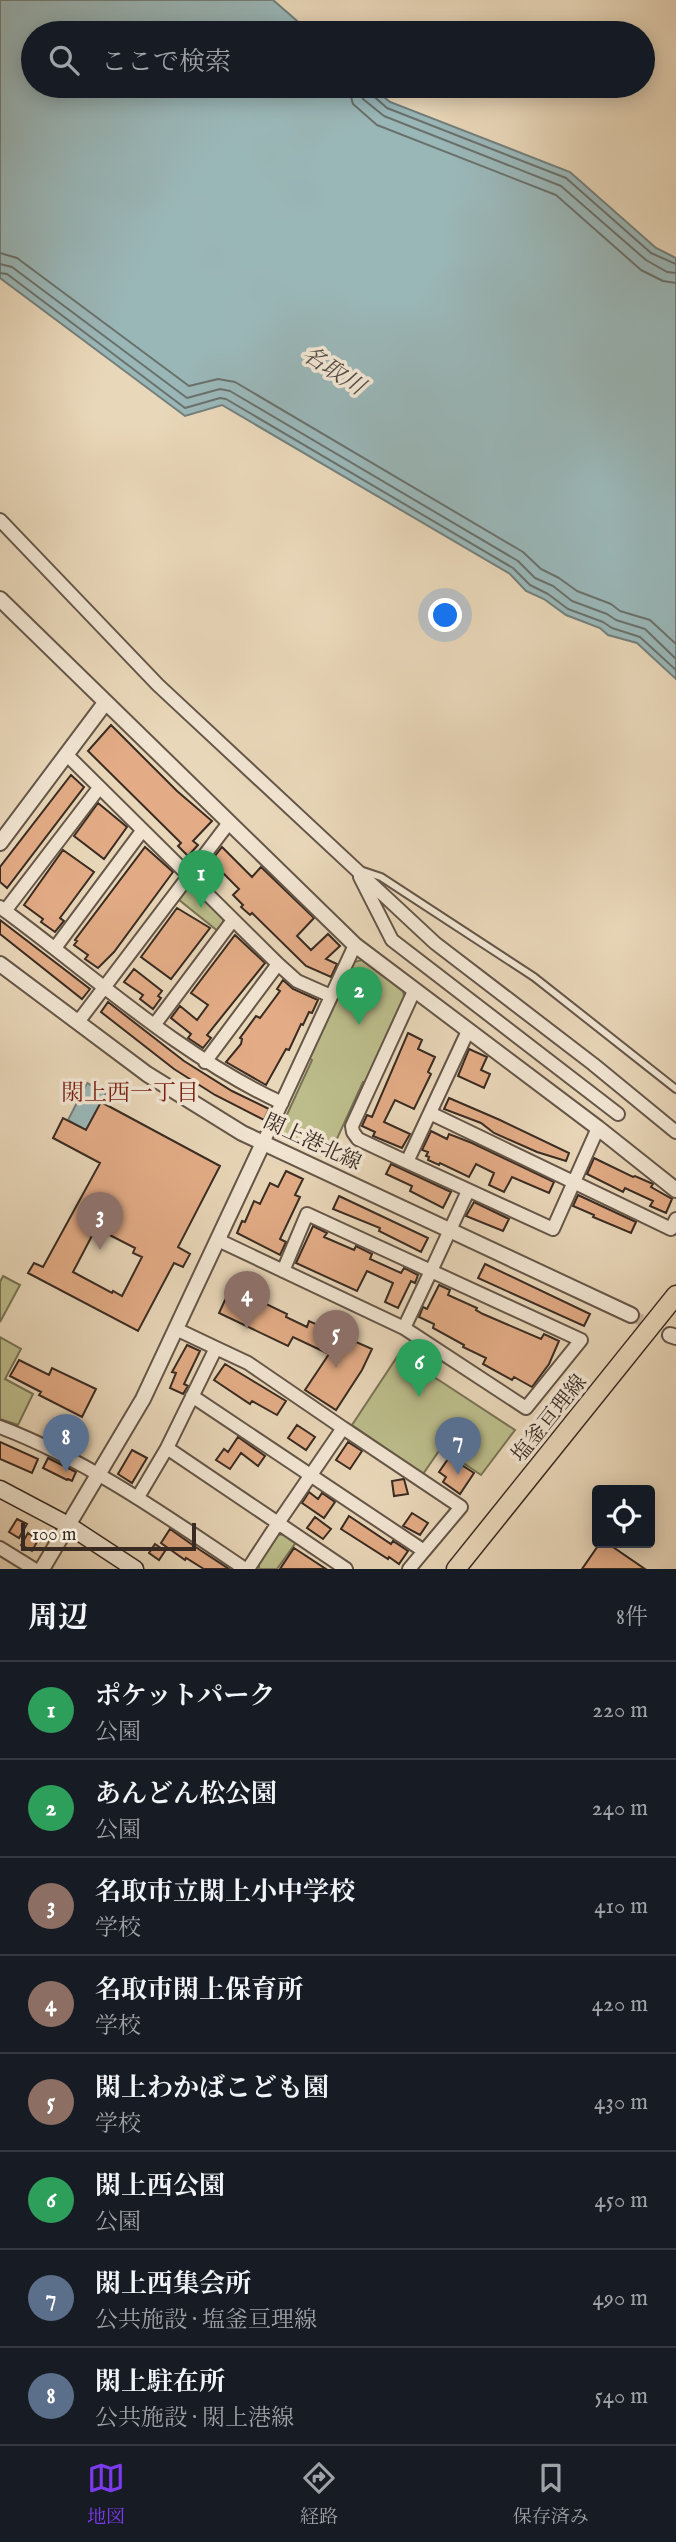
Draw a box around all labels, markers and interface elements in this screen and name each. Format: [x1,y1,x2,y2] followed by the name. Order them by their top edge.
[21,21,655,98] search box
[45,41,83,79] icon: search
[101,46,231,79] text: ここで検索
[296,340,372,404] water label: 名取川
[428,598,462,632] your location
[178,850,224,908] pin: 1
[336,967,382,1025] pin: 2
[61,1079,199,1108] district label: 閖上西一丁目
[259,1109,365,1177] street label: 閖上港北線
[77,1192,123,1250] pin: 3
[224,1271,270,1329] pin: 4
[313,1310,359,1368] pin: 5
[396,1339,442,1397] pin: 6
[506,1370,594,1468] street label: 塩釜亘理線
[43,1414,89,1472] pin: 8
[435,1417,481,1475] pin: 7
[592,1485,655,1548] map controls
[592,1485,655,1548] button: locate
[21,1520,196,1552] scale bar
[32,1523,76,1547] text: 100 m
[28,1600,88,1638] text: 周辺
[616,1603,648,1632] text: 8件
[95,1680,275,1713] text: ポケットパーク
[47,1696,55,1725] text: 1
[592,1696,648,1725] text: 220 m
[95,1718,141,1747] text: 公園
[95,1778,277,1811] text: あんどん松公園
[46,1794,56,1823] text: 2
[592,1794,648,1823] text: 240 m
[95,1816,141,1845] text: 公園
[95,1876,355,1909] text: 名取市立閖上小中学校
[47,1892,55,1921] text: 3
[594,1892,648,1921] text: 410 m
[95,1914,141,1943] text: 学校
[95,1974,303,2007] text: 名取市閖上保育所
[45,1990,57,2019] text: 4
[592,1990,648,2019] text: 420 m
[95,2012,141,2041] text: 学校
[95,2072,329,2105] text: 閖上わかばこども園
[47,2088,55,2117] text: 5
[594,2088,648,2117] text: 430 m
[95,2110,141,2139] text: 学校
[95,2170,225,2203] text: 閖上西公園
[46,2186,56,2215] text: 6
[594,2186,648,2215] text: 450 m
[95,2208,141,2237] text: 公園
[95,2268,251,2301] text: 閖上西集会所
[46,2284,56,2313] text: 7
[593,2284,648,2313] text: 490 m
[95,2306,317,2335] text: 公共施設 · 塩釜亘理線
[95,2366,225,2399] text: 閖上駐在所
[46,2382,56,2411] text: 8
[594,2382,648,2411] text: 540 m
[95,2404,294,2433] text: 公共施設 · 閖上港線
[87,2459,125,2530] tab: 地図
[300,2459,338,2530] tab: 経路
[513,2459,589,2530] tab: 保存済み

